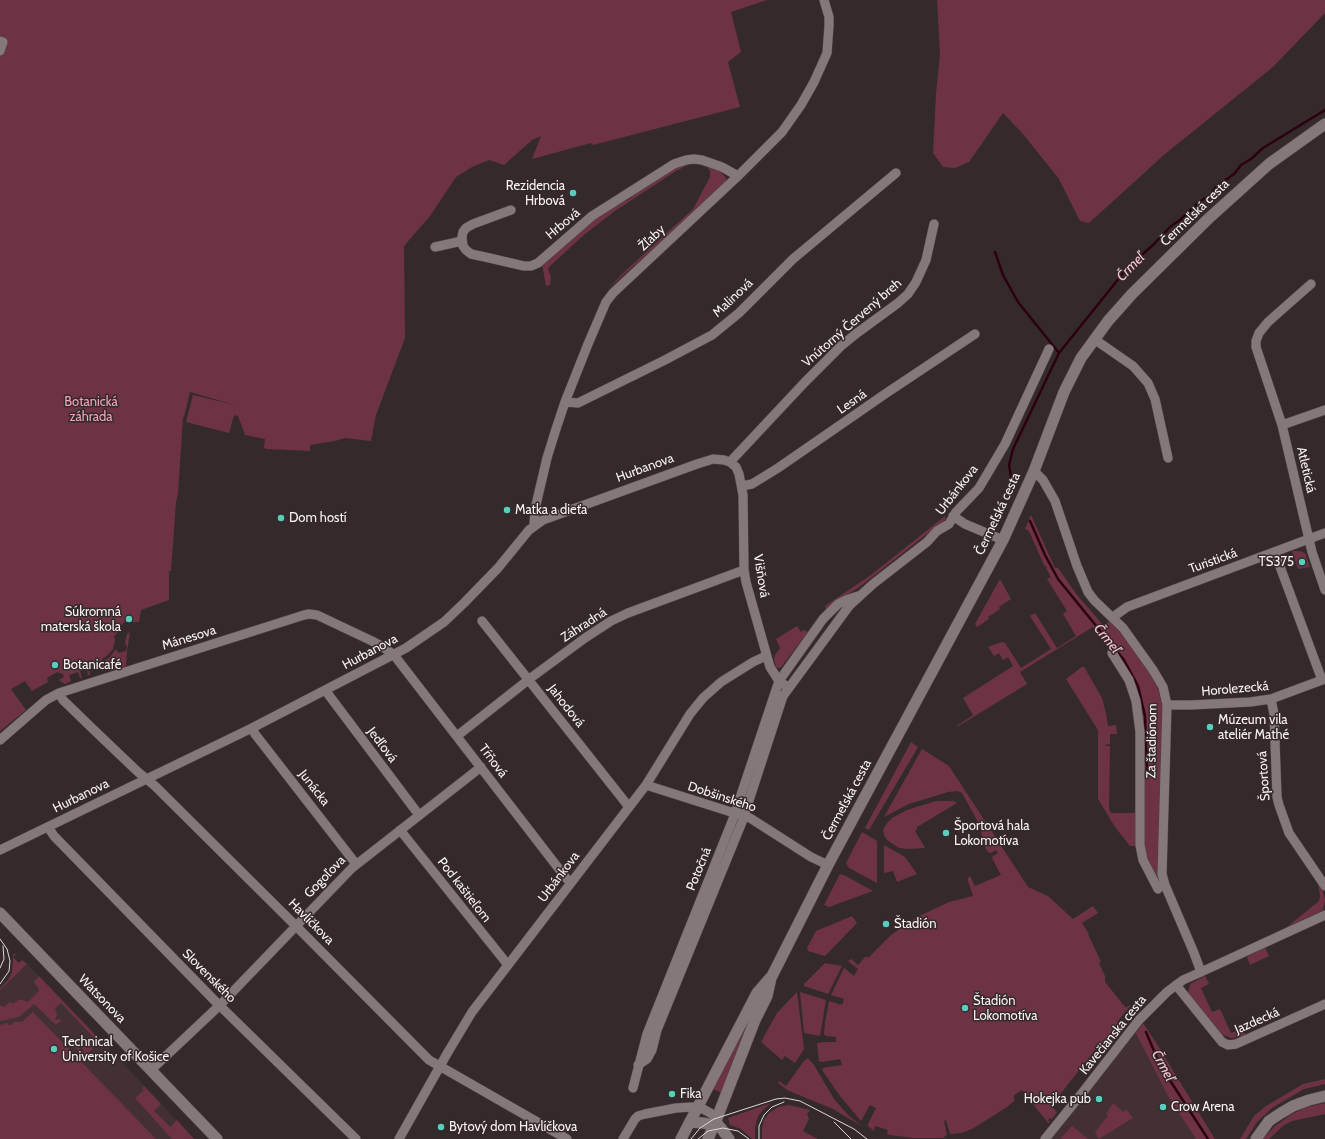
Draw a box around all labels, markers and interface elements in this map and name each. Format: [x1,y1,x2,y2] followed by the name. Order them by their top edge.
[1157,176,1233,250] street label: Čermeľská cesta
[506,178,565,209] place label: Rezidencia Hrbová
[568,188,578,198] marker: Rezidencia Hrbová
[543,205,583,243] street label: Hrbová
[635,222,669,254] street label: Žľaby
[1113,249,1149,285] water label: Črmeľ
[710,275,756,321] street label: Malinová
[799,276,905,370] street label: Vnútorný Červený breh
[834,386,870,418] street label: Lesná
[64,394,118,425] park label: Botanická záhrada
[1293,445,1319,495] street label: Atletická
[614,450,676,486] street label: Hurbanova
[933,462,981,518] street label: Urbánkova
[972,470,1024,558] street label: Čermeľská cesta
[515,502,587,518] place label: Matka a dieťa
[502,505,512,515] marker: Matka a dieťa
[289,510,347,526] place label: Dom hostí
[276,513,286,523] marker: Dom hostí
[1187,545,1239,577] street label: Turistická
[750,553,772,599] street label: Višňová
[1259,554,1294,570] place label: TS375
[1297,557,1307,567] marker: TS375
[41,604,121,635] place label: Súkromná materská škola
[558,604,610,646] street label: Záhradná
[124,614,134,624] marker: Súkromná materská škola
[1090,621,1124,657] water label: Črmeľ
[160,622,218,654] street label: Mánesova
[340,631,400,673] street label: Hurbanova
[63,657,121,673] place label: Botanicafé
[50,660,60,670] marker: Botanicafé
[1201,678,1269,700] street label: Horolezecká
[544,681,588,731] street label: Jahodová
[1144,703,1160,779] street label: Za štadiónom
[1218,712,1289,743] place label: Múzeum vila ateliér Mathé
[1205,722,1215,732] marker: Múzeum vila ateliér Mathé
[364,724,400,766] street label: Jedľová
[475,741,511,781] street label: Tŕňová
[1254,751,1274,801] street label: Športová
[819,757,875,843] street label: Čermeľská cesta
[295,767,333,809] street label: Junácka
[50,776,112,816] street label: Hurbanova
[686,779,758,815] street label: Dobšinského
[954,818,1029,849] place label: Športová hala Lokomotíva
[941,828,951,838] marker: Športová hala Lokomotíva
[683,845,715,893] street label: Potočná
[535,849,583,905] street label: Urbánkova
[301,853,349,901] street label: Gogoľova
[434,855,494,925] street label: Pod kaštieľom
[285,896,337,948] street label: Havlíčkova
[894,916,936,932] place label: Štadión
[881,919,891,929] marker: Štadión
[179,946,239,1006] street label: Slovenského
[75,971,129,1027] street label: Watsonova
[1076,992,1150,1078] street label: Kavečianska cesta
[973,993,1037,1024] place label: Štadión Lokomotíva
[960,1003,970,1013] marker: Štadión Lokomotíva
[1232,1004,1282,1038] street label: Jazdecká
[62,1034,169,1065] place label: Technical University of Košice
[49,1044,59,1054] marker: Technical University of Košice
[1148,1047,1178,1085] water label: Črmeľ
[680,1086,701,1102] place label: Fika
[667,1089,677,1099] marker: Fika
[1024,1091,1091,1107] place label: Hokejka pub
[1094,1094,1104,1104] marker: Hokejka pub
[1171,1099,1234,1115] place label: Crow Arena
[1158,1102,1168,1112] marker: Crow Arena
[449,1119,577,1135] place label: Bytový dom Havlíčkova
[436,1122,446,1132] marker: Bytový dom Havlíčkova

